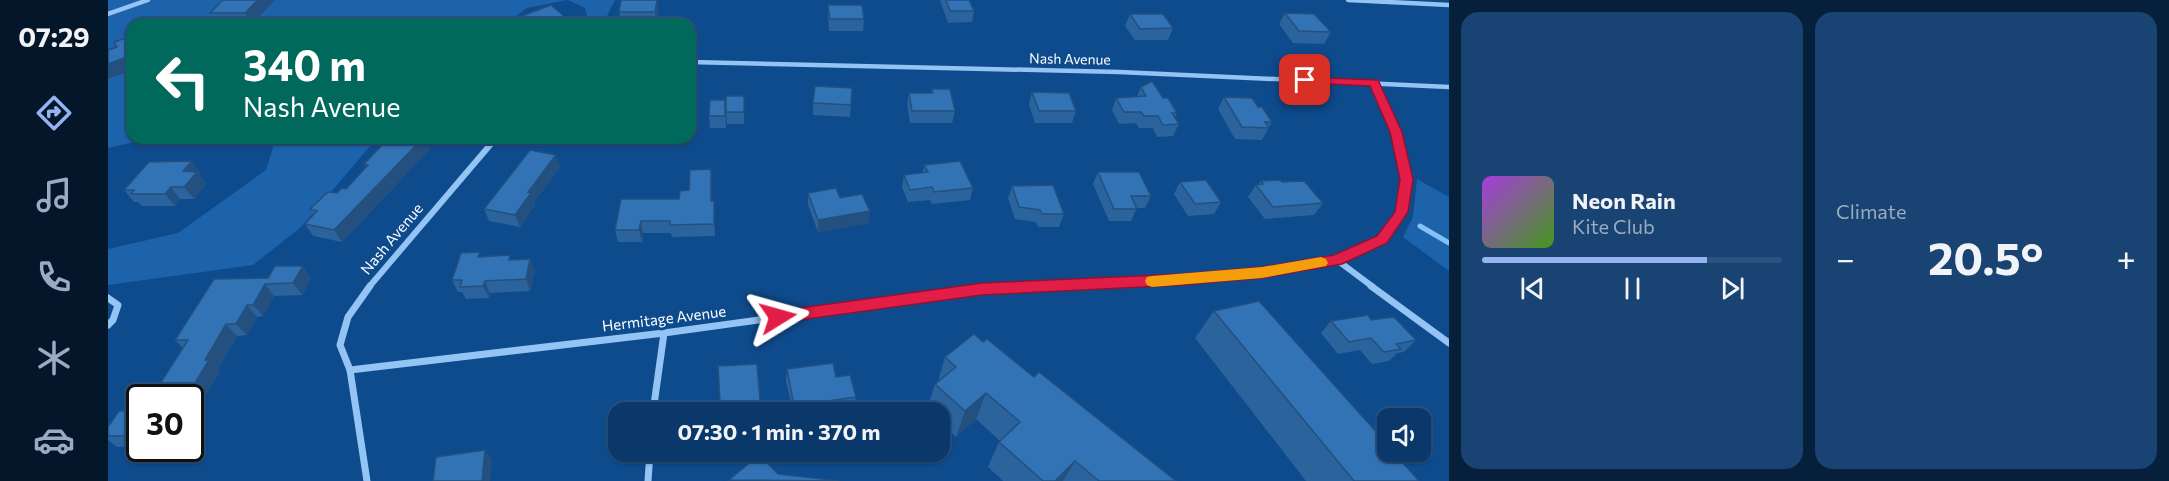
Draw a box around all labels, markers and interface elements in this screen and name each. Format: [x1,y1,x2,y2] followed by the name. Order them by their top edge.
[18,20,90,53] text: 07:29
[243,38,366,90] text: 340 m
[144,42,222,120] icon: left
[1029,49,1111,68] street label: Nash Avenue
[1279,54,1330,105] pin
[1288,63,1321,96] icon: arrive
[243,90,400,123] text: Nash Avenue
[33,92,75,134] icon: directions
[33,174,75,216] icon: music
[1572,187,1676,214] text: Neon Rain
[356,199,426,278] street label: Nash Avenue
[1836,199,1906,223] text: Climate
[1572,214,1655,238] text: Kite Club
[1928,229,2043,284] text: 20.5°
[1836,237,1855,278] text: −
[2117,237,2136,278] text: +
[33,256,75,298] icon: phone
[1516,272,1549,305] icon: previous
[1616,272,1649,305] icon: pause
[1716,272,1749,305] icon: next
[746,285,810,349] position arrow
[601,301,727,335] street label: Hermitage Avenue
[33,337,75,379] icon: climate
[126,384,204,462] speed limit sign: 30
[1377,408,1431,462] map controls
[1377,408,1431,462] button: sound
[678,418,881,445] text: 07:30 · 1 min · 370 m
[33,419,75,461] icon: car

